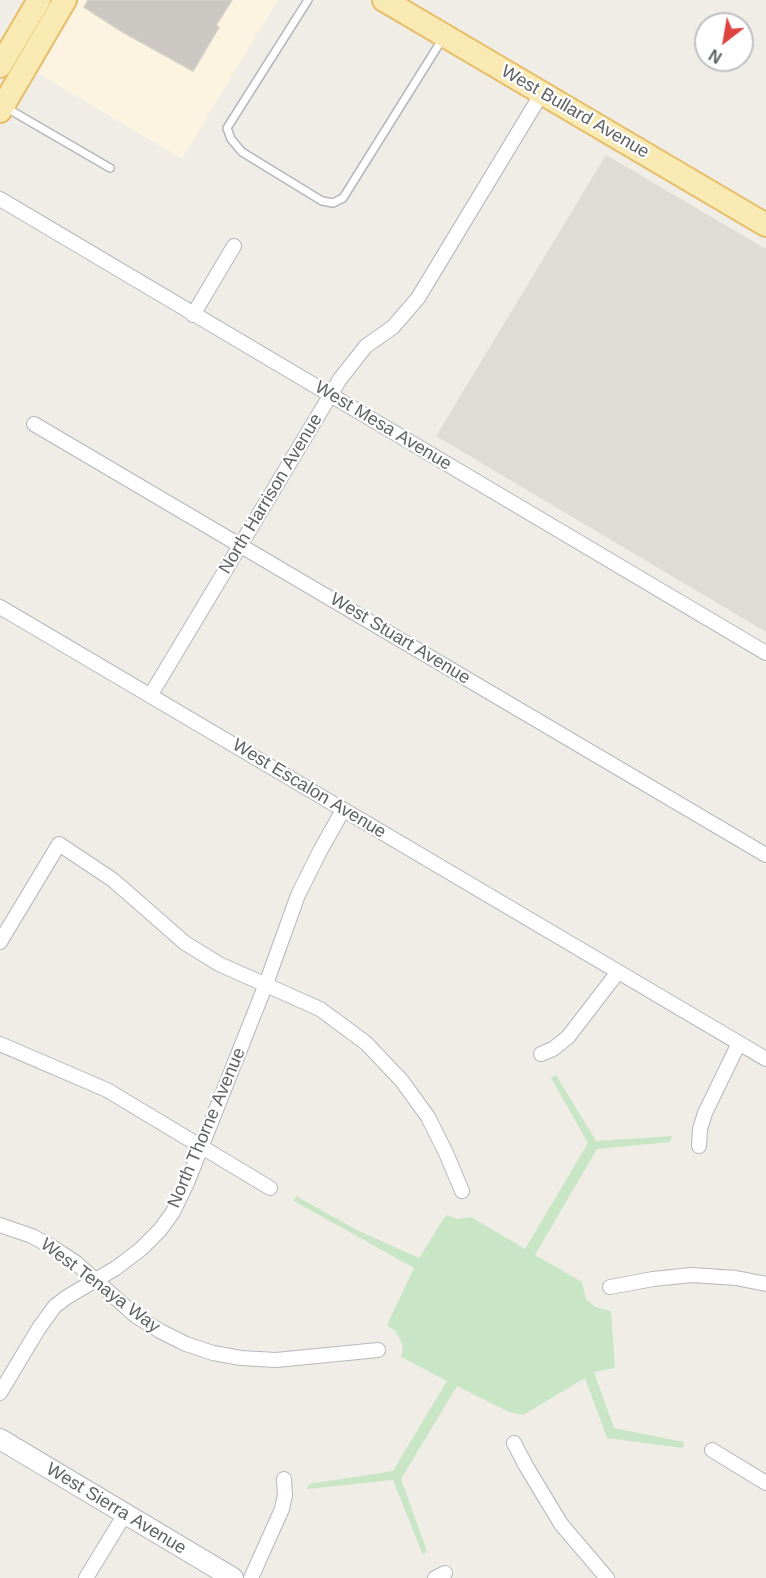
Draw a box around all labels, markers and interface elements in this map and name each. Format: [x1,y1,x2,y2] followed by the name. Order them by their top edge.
[694,12,754,72] north arrow
[706,46,725,66] text: N
[497,61,653,163] street label: West Bullard Avenue
[311,377,455,475] street label: West Mesa Avenue
[215,410,327,578] street label: North Harrison Avenue
[326,589,474,689] street label: West Stuart Avenue
[228,735,390,843] street label: West Escalon Avenue
[163,1045,251,1211] street label: North Thorne Avenue
[36,1234,164,1338] street label: West Tenaya Way
[42,1459,190,1559] street label: West Sierra Avenue

